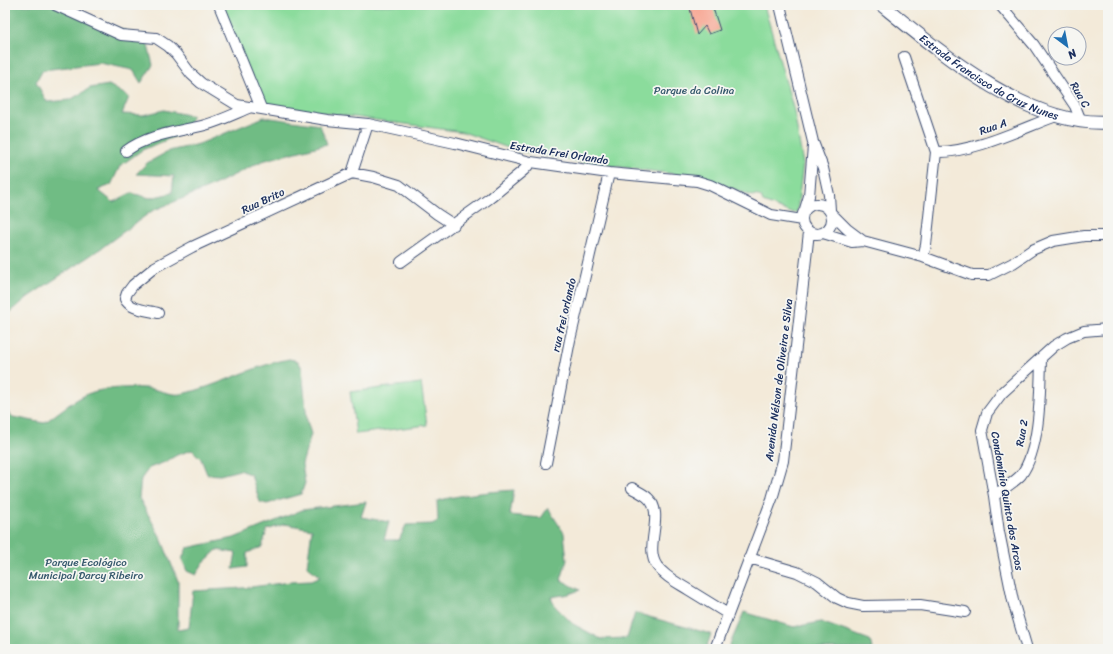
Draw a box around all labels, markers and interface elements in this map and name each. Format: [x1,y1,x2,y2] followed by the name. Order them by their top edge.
[1047,26,1087,66] north arrow
[915,29,1062,125] street label: Estrada Francisco da Cruz Nunes
[1063,43,1081,64] text: N
[1065,78,1095,112] street label: Rua C
[654,81,735,100] park label: Parque da Colina
[977,113,1009,141] street label: Rua A
[508,136,610,170] street label: Estrada Frei Orlando
[238,183,288,219] street label: Rua Brito
[546,276,582,354] street label: rua frei orlando
[759,297,798,463] street label: Avenida Nélson de Oliveira e Silva
[1010,417,1034,448] street label: Rua 2
[985,430,1029,573] street label: Condomínio Quinta dos Arcos
[29,553,144,585] park label: Parque Ecológico Municipal Darcy Ribeiro

